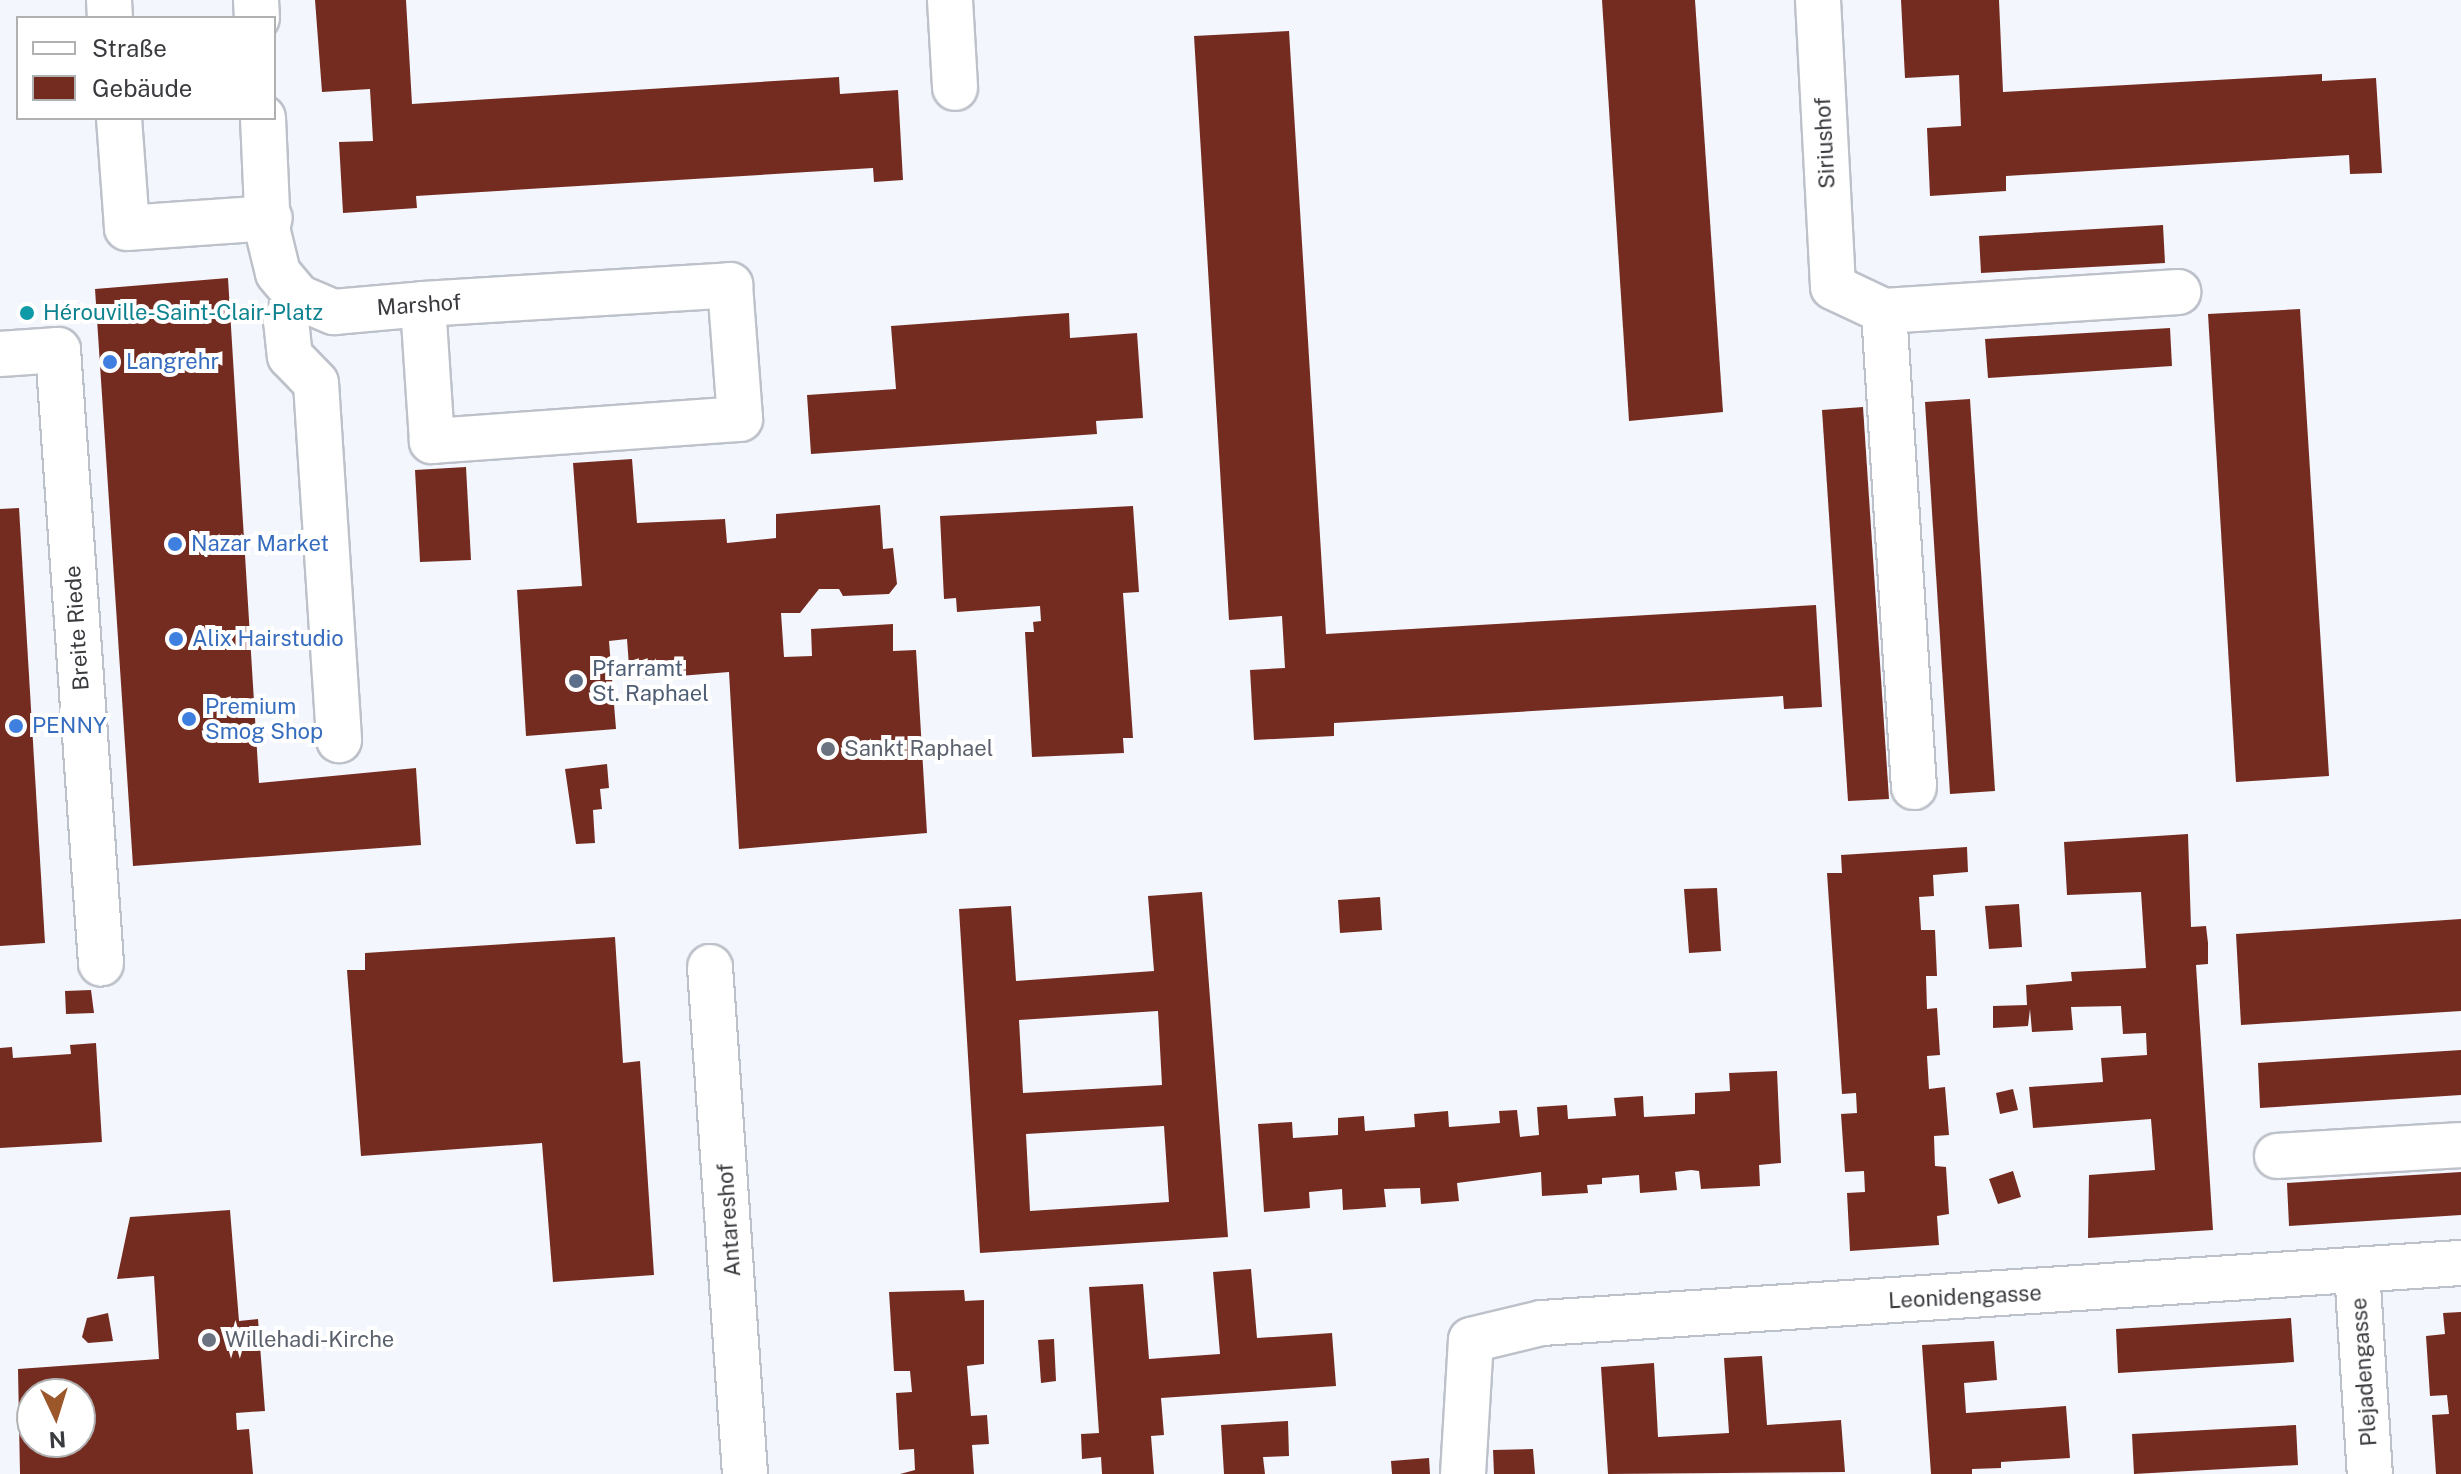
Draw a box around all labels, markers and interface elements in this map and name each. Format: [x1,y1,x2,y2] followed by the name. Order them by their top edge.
[16,16,276,120] legend
[92,34,167,62] text: Straße
[92,74,192,102] text: Gebäude
[1809,97,1841,189] street label: Siriushof
[376,289,462,321] street label: Marshof
[43,300,323,326] place label: Hérouville-Saint-Clair-Platz
[18,304,36,322] marker: Hérouville-Saint-Clair-Platz
[126,349,219,375] place label: Langrehr
[101,353,119,371] marker: Langrehr
[191,531,329,557] place label: Nazar Market
[166,535,184,553] marker: Nazar Market
[59,565,95,691] street label: Breite Riede
[192,626,344,652] place label: Alix Hairstudio
[167,630,185,648] marker: Alix Hairstudio
[592,655,709,706] place label: Pfarramt St. Raphael
[567,672,585,690] marker: Pfarramt St. Raphael
[205,693,323,744] place label: Premium Smog Shop
[180,710,198,728] marker: Premium Smog Shop
[32,713,106,739] place label: PENNY
[7,717,25,735] marker: PENNY
[844,736,993,762] place label: Sankt Raphael
[819,740,837,758] marker: Sankt Raphael
[712,1162,746,1278] street label: Antareshof
[1888,1280,2042,1314] street label: Leonidengasse
[2346,1297,2382,1447] street label: Plejadengasse
[225,1327,394,1353] place label: Willehadi-Kirche
[200,1331,218,1349] marker: Willehadi-Kirche
[16,1378,96,1458] north arrow
[48,1426,67,1454] text: N

